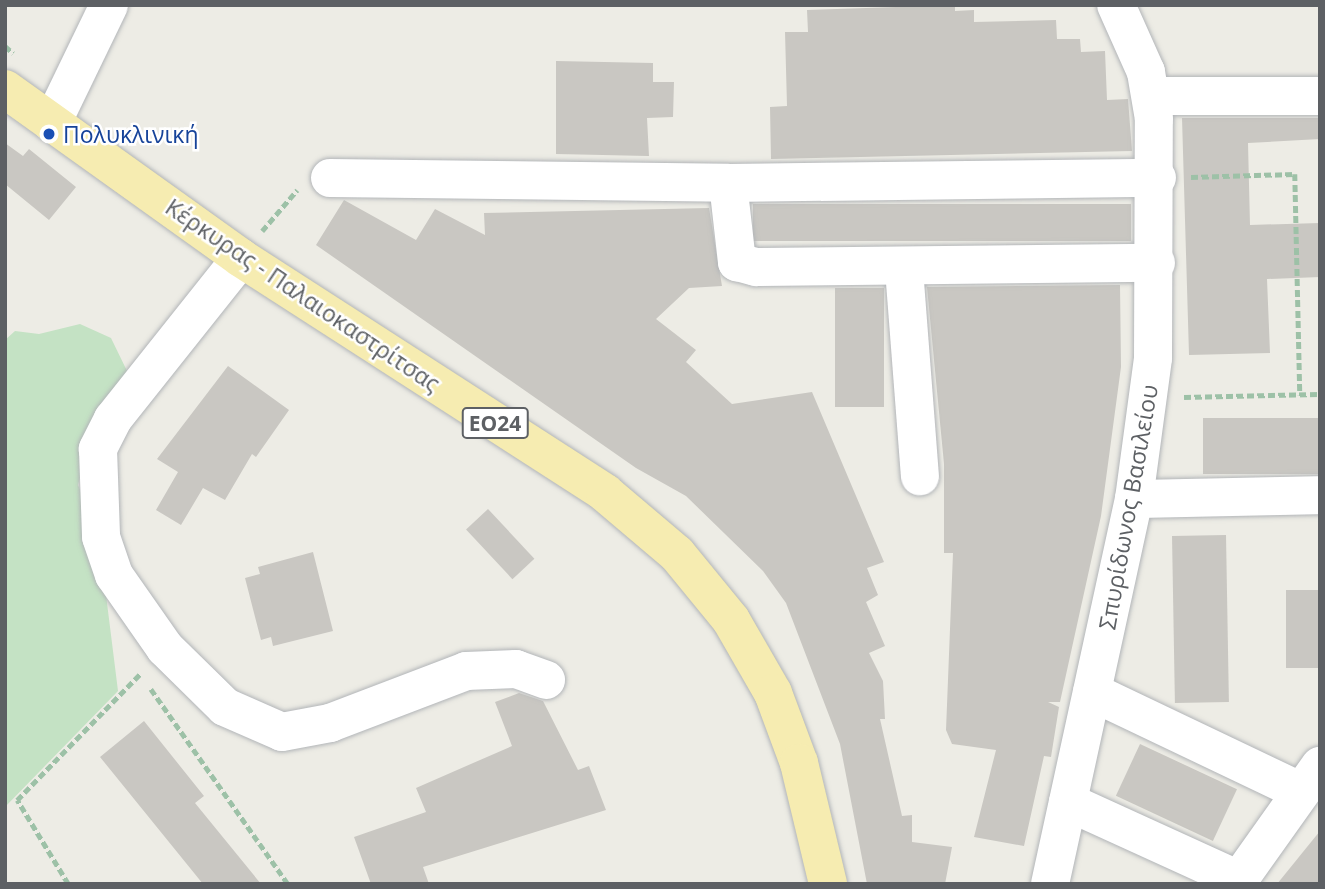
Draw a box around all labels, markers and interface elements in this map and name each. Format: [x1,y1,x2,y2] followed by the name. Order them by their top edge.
[63,120,199,148] place label: Πολυκλινική
[41,126,57,142] marker: Πολυκλινική
[161,193,445,397] street label: Κέρκυρας - Παλαιοκαστρίτσας
[1093,382,1163,632] street label: Σπυρίδωνος Βασιλείου
[462,406,528,440] road number: ΕΟ24

